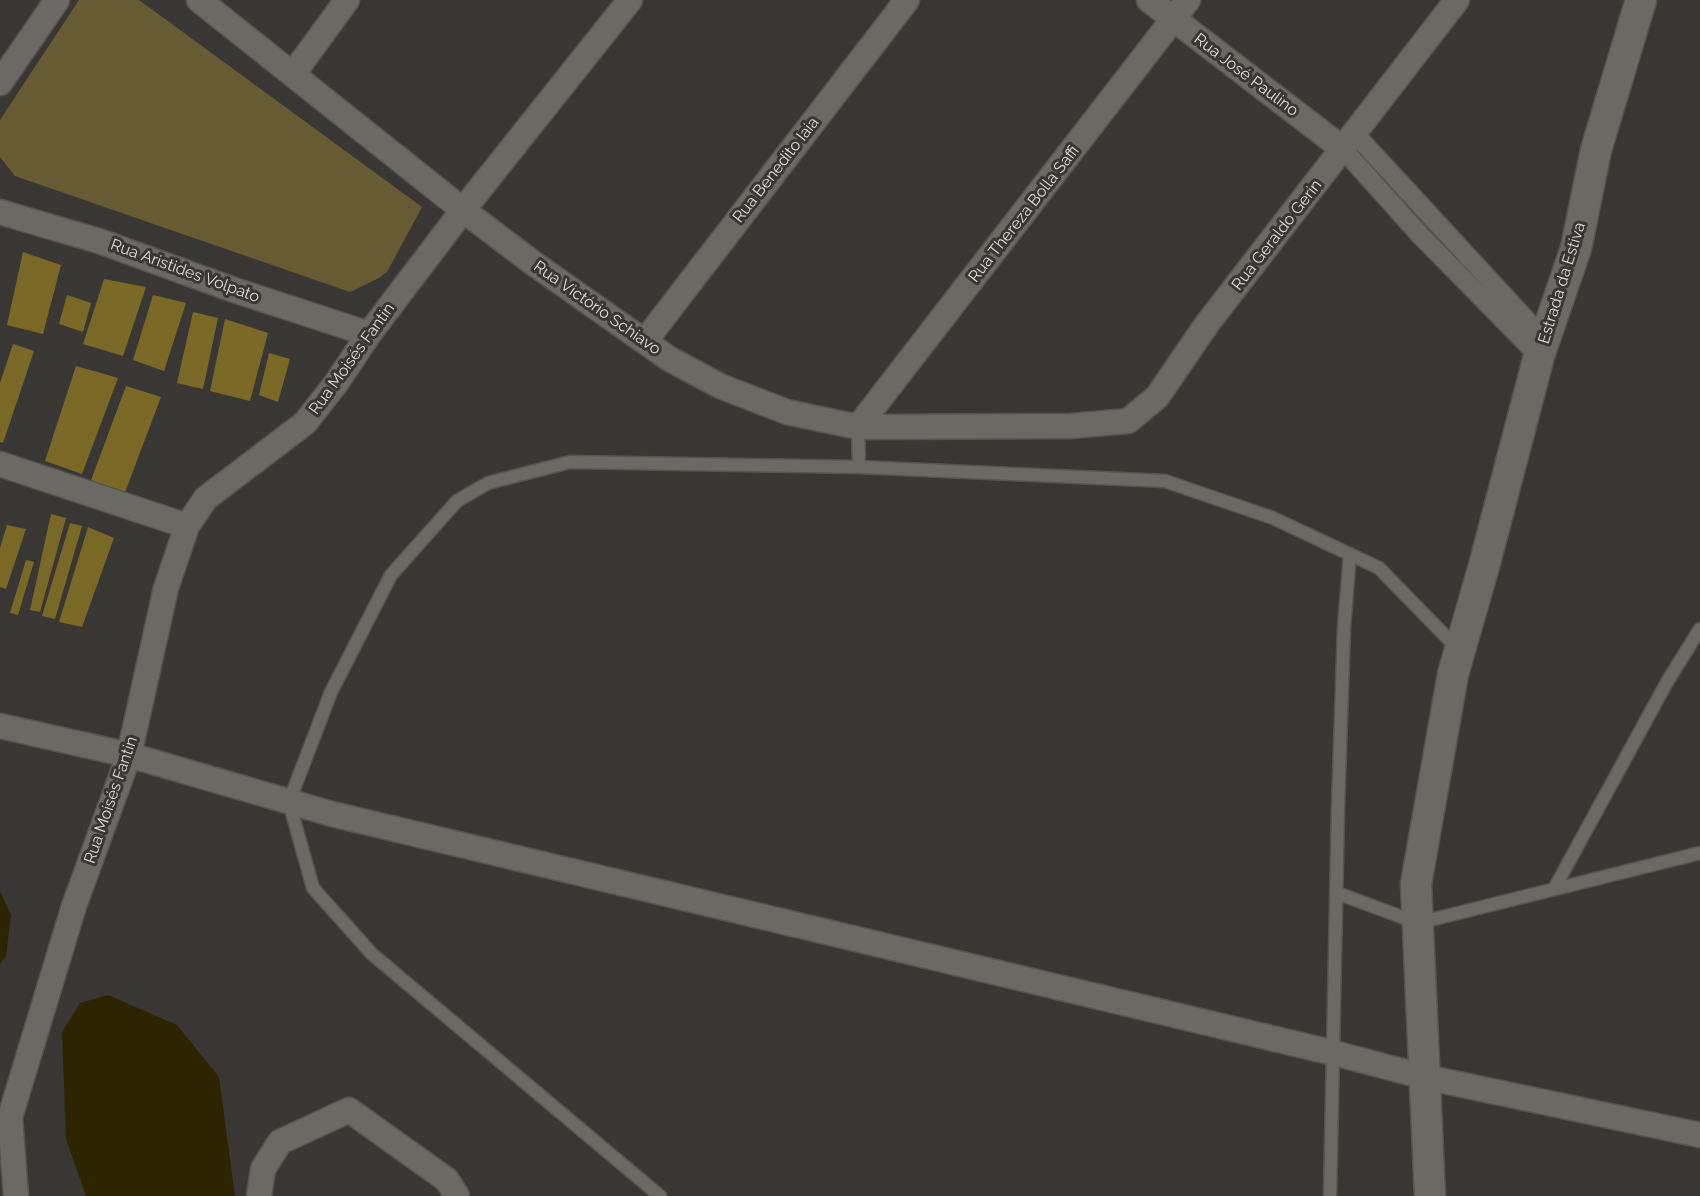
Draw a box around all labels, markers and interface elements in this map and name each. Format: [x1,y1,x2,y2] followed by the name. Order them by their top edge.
[1190,30,1302,120] street label: Rua José Paulino
[729,113,823,227] street label: Rua Benedito Iaia
[965,142,1083,286] street label: Rua Thereza Bolla Saffi
[1228,176,1326,294] street label: Rua Geraldo Gerin
[1534,220,1590,346] street label: Estrada da Estiva
[108,235,262,307] street label: Rua Aristides Volpato
[530,257,664,359] street label: Rua Victório Schiavo
[305,300,399,418] street label: Rua Moisés Fantin
[80,734,142,866] street label: Rua Moisés Fantin

